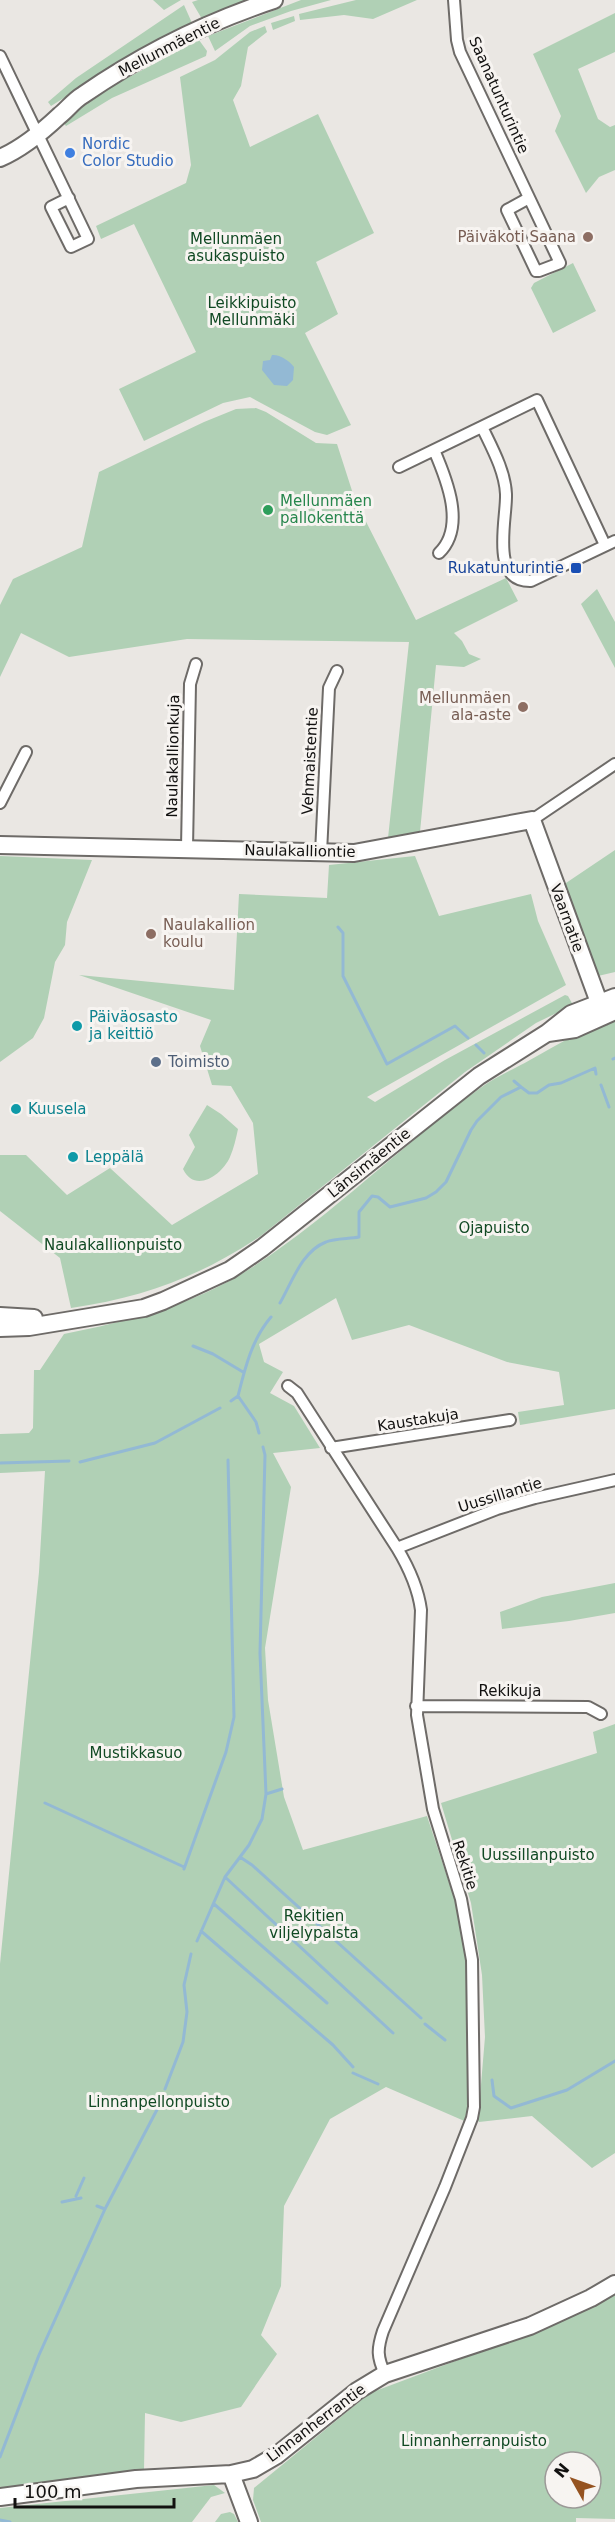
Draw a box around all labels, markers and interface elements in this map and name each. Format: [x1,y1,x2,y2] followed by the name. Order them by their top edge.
[115,14,223,80] street label: Mellunmäentie
[465,34,533,156] street label: Saanatunturintie
[82,135,174,170] place label: Nordic Color Studio
[63,146,77,160] marker: Nordic Color Studio
[457,228,576,246] place label: Päiväkoti Saana
[187,230,285,265] park label: Mellunmäen asukaspuisto
[581,230,595,244] marker: Päiväkoti Saana
[207,294,297,329] park label: Leikkipuisto Mellunmäki
[280,492,372,527] place label: Mellunmäen pallokenttä
[261,503,275,517] marker: Mellunmäen pallokenttä
[448,559,564,577] place label: Rukatunturintie
[569,561,583,575] marker: Rukatunturintie
[419,689,511,724] place label: Mellunmäen ala-aste
[163,694,183,818] street label: Naulakallionkuja
[516,700,530,714] marker: Mellunmäen ala-aste
[298,707,322,815] street label: Vehmaistentie
[244,841,356,861] street label: Naulakalliontie
[546,881,588,955] street label: Vaarnatie
[163,916,255,951] place label: Naulakallion koulu
[144,927,158,941] marker: Naulakallion koulu
[88,1008,178,1043] place label: Päiväosasto ja keittiö
[70,1019,84,1033] marker: Päiväosasto ja keittiö
[167,1053,230,1071] place label: Toimisto
[149,1055,163,1069] marker: Toimisto
[28,1100,87,1118] place label: Kuusela
[9,1102,23,1116] marker: Kuusela
[324,1124,414,1202] street label: Länsimäentie
[85,1148,144,1166] place label: Leppälä
[66,1150,80,1164] marker: Leppälä
[458,1219,530,1237] park label: Ojapuisto
[44,1236,182,1254] park label: Naulakallionpuisto
[376,1405,460,1435] street label: Kaustakuja
[456,1474,544,1516] street label: Uussillantie
[479,1682,541,1700] street label: Rekikuja
[89,1744,183,1762] park label: Mustikkasuo
[449,1838,481,1892] street label: Rekitie
[481,1846,595,1864] park label: Uussillanpuisto
[269,1907,359,1942] park label: Rekitien viljelypalsta
[88,2093,230,2111] park label: Linnanpellonpuisto
[263,2380,369,2466] street label: Linnanherrantie
[401,2432,547,2450] park label: Linnanherranpuisto
[543,2450,603,2510] north arrow
[550,2459,573,2482] text: N
[15,2471,174,2509] scale bar
[24,2481,82,2502] text: 100 m

